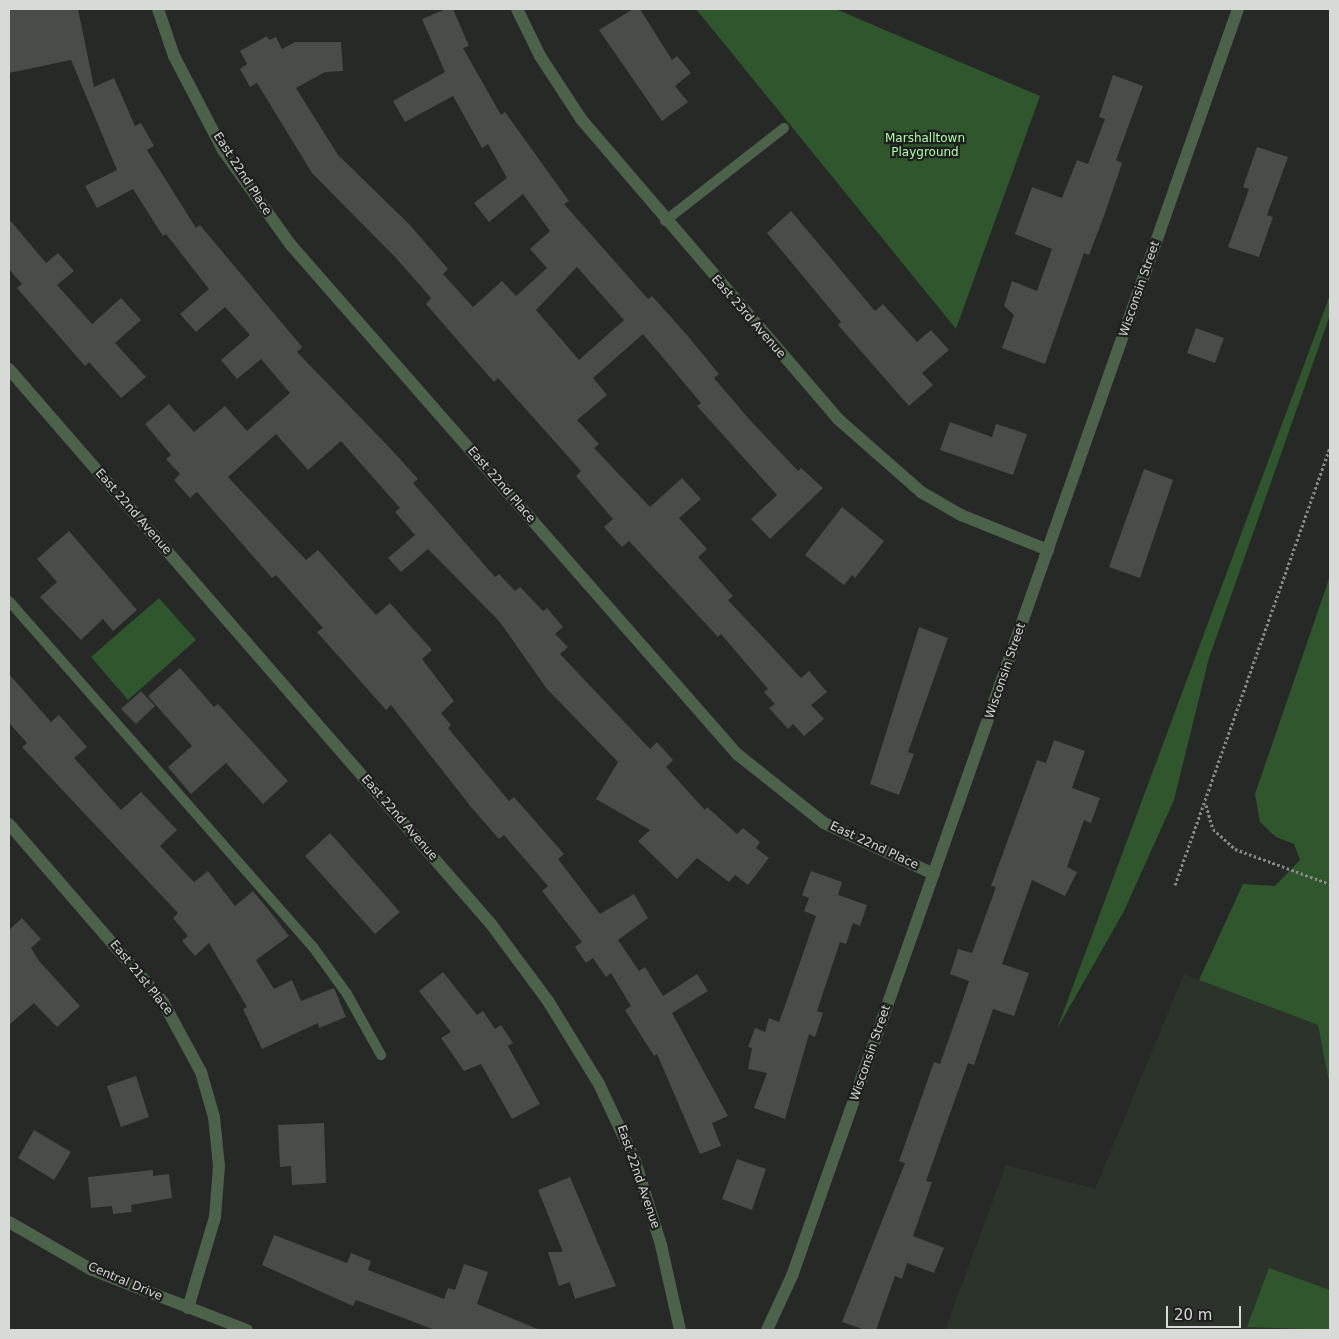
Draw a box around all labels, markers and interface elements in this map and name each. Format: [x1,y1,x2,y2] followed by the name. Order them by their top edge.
[210,130,274,218] street label: East 22nd Place
[885,132,965,160] park label: Marshalltown Playground
[1117,239,1163,339] street label: Wisconsin Street
[708,272,788,362] street label: East 23rd Avenue
[464,444,538,526] street label: East 22nd Place
[92,466,174,558] street label: East 22nd Avenue
[983,621,1029,721] street label: Wisconsin Street
[358,772,440,864] street label: East 22nd Avenue
[827,819,921,873] street label: East 22nd Place
[107,938,175,1018] street label: East 21st Place
[848,1003,894,1103] street label: Wisconsin Street
[614,1123,662,1231] street label: East 22nd Avenue
[86,1260,164,1304] street label: Central Drive
[1169,1296,1244,1328] scale bar
[1174,1306,1212,1324] text: 20 m

